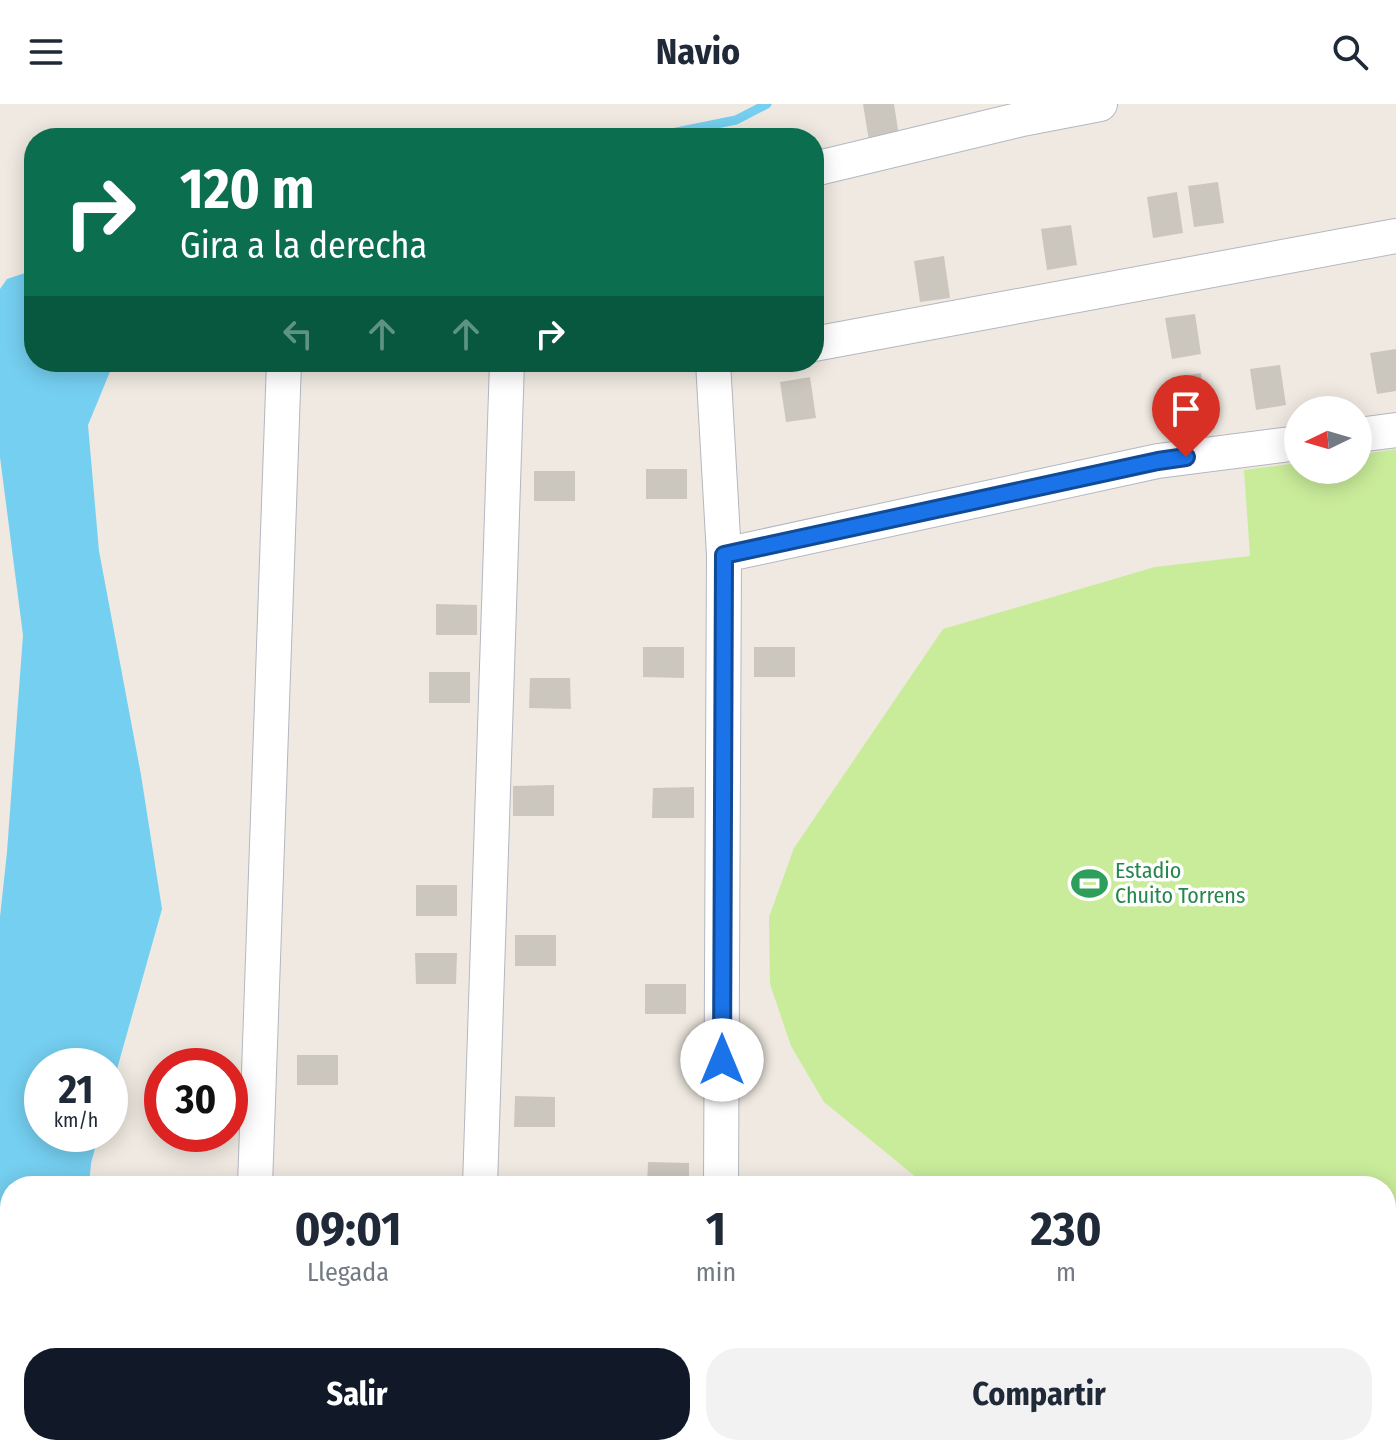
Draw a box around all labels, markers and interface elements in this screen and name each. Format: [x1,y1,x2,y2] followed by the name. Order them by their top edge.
[24,30,68,74] icon: menu
[656,30,740,74] text: Navio
[1328,30,1372,74] icon: search
[180,156,315,223] text: 120 m
[48,160,152,264] icon: right
[180,224,427,268] text: Gira a la derecha
[276,312,320,356] icon: left
[360,312,404,356] icon: ahead
[444,312,488,356] icon: ahead
[528,312,572,356] icon: right
[1152,375,1220,457] pin
[1164,387,1208,431] icon: arrive
[1284,396,1372,484] north arrow
[1284,396,1372,484] map controls
[1115,857,1245,909] place label: Estadio Chuito Torrens
[1070,864,1108,902] sports icon: Estadio Chuito Torrens
[680,1018,764,1102] position arrow
[144,1048,248,1152] speed limit sign: 30
[59,1066,93,1114] text: 21
[54,1108,98,1132] text: km/h
[294,1200,401,1258] text: 09:01
[706,1200,726,1258] text: 1
[1030,1200,1102,1258] text: 230
[307,1257,389,1288] text: Llegada
[696,1257,736,1288] text: min
[1056,1257,1076,1288] text: m
[24,1348,690,1440] button: Salir
[706,1348,1372,1440] button: Compartir

